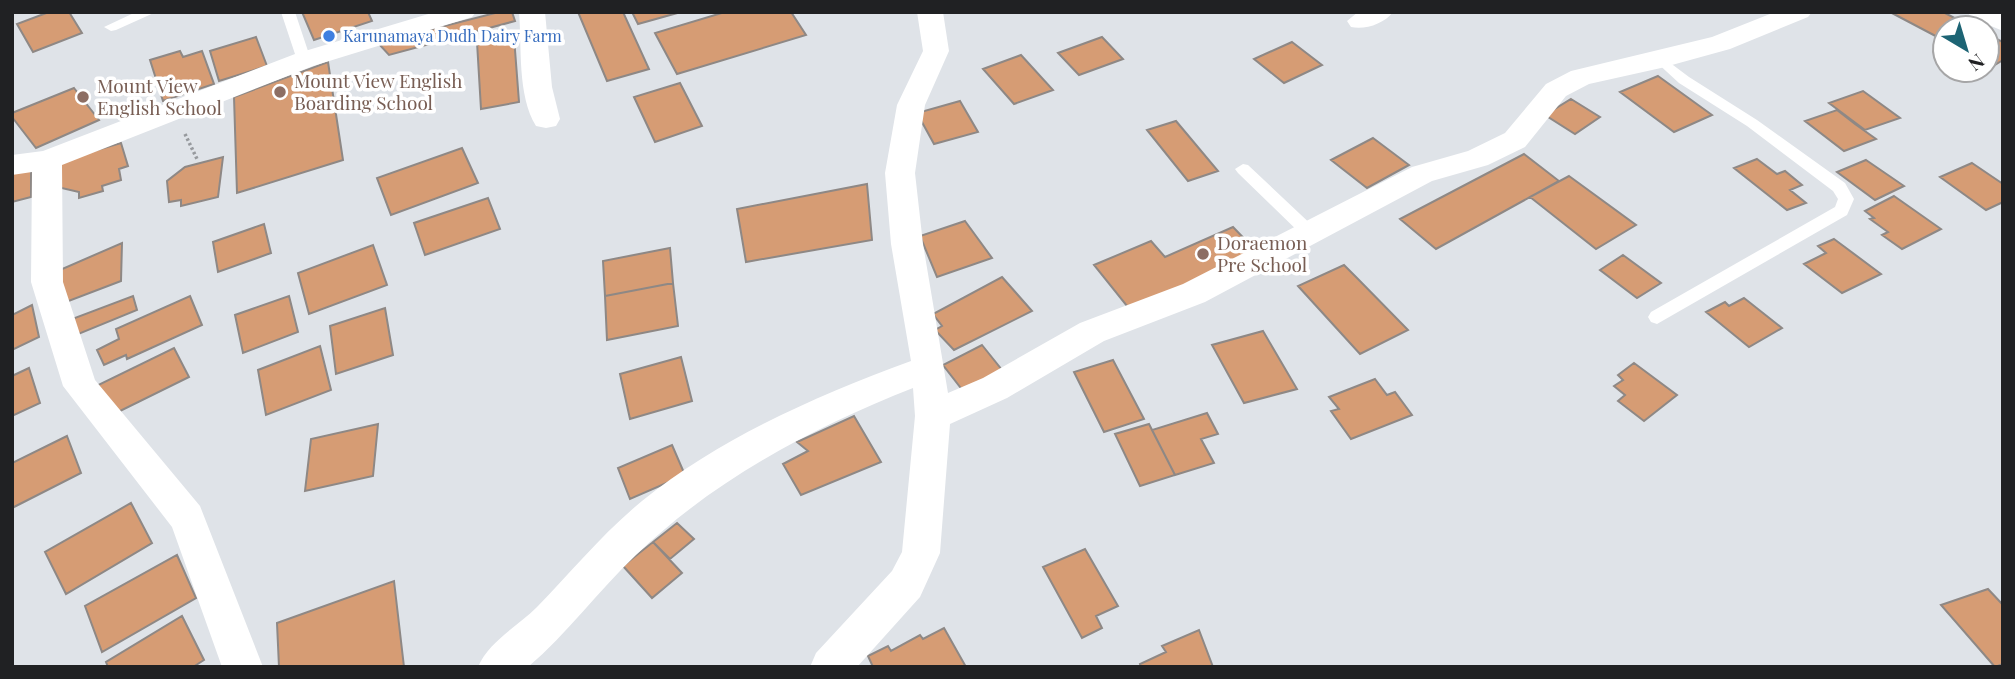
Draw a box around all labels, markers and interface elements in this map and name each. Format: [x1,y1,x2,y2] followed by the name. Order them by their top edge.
[1931,14,2001,84] north arrow
[343,25,562,46] place label: Karunamaya Dudh Dairy Farm
[321,28,337,44] marker: Karunamaya Dudh Dairy Farm
[1963,49,1990,78] text: N
[294,67,462,115] place label: Mount View English Boarding School
[97,72,222,120] place label: Mount View English School
[272,84,288,100] marker: Mount View English Boarding School
[75,89,91,105] marker: Mount View English School
[1217,229,1308,277] place label: Doraemon Pre School
[1195,246,1211,262] marker: Doraemon Pre School

